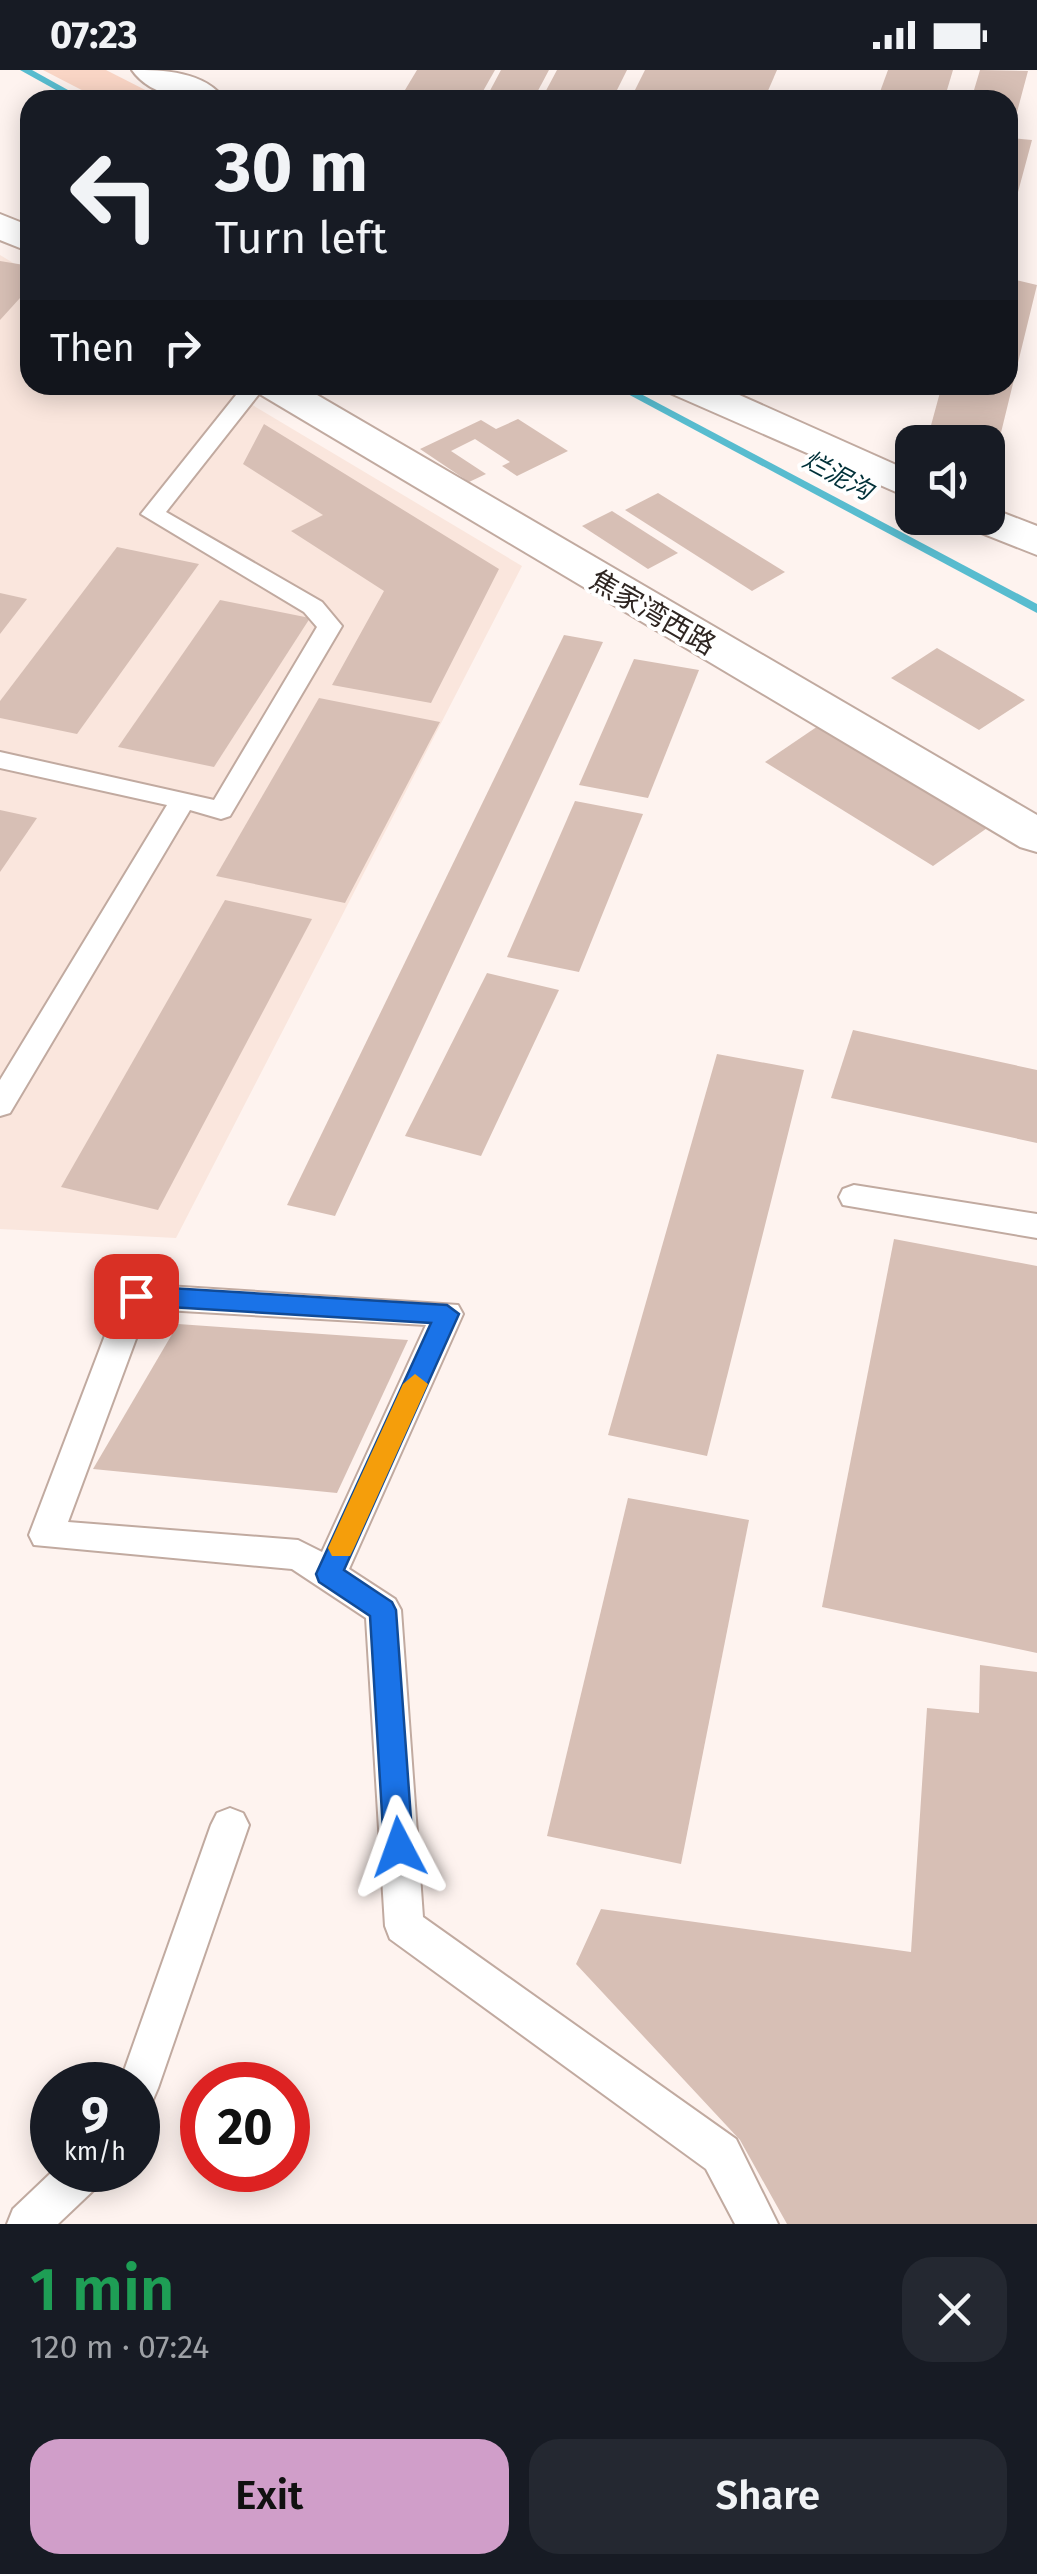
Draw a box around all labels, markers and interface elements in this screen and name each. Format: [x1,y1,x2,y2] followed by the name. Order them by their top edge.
[50,12,138,58] text: 07:23
[215,126,368,210] text: 30 m
[50,130,180,260] icon: left
[215,211,387,265] text: Turn left
[155,320,210,375] icon: right
[50,325,135,371] text: Then
[895,425,1005,535] map controls
[895,425,1005,535] button: sound
[797,445,880,508] water label: 烂泥沟
[584,563,722,662] street label: 焦家湾西路
[94,1254,179,1339] pin
[109,1269,164,1324] icon: arrive
[347,1795,451,1899] position arrow
[180,2062,310,2192] speed limit sign: 20
[81,2085,109,2145] text: 9
[64,2137,126,2167] text: km/h
[30,2254,175,2326] text: 1 min
[902,2257,1007,2362] button: close
[30,2328,209,2366] text: 120 m · 07:24
[30,2439,509,2554] button: Exit
[529,2439,1007,2554] button: Share

